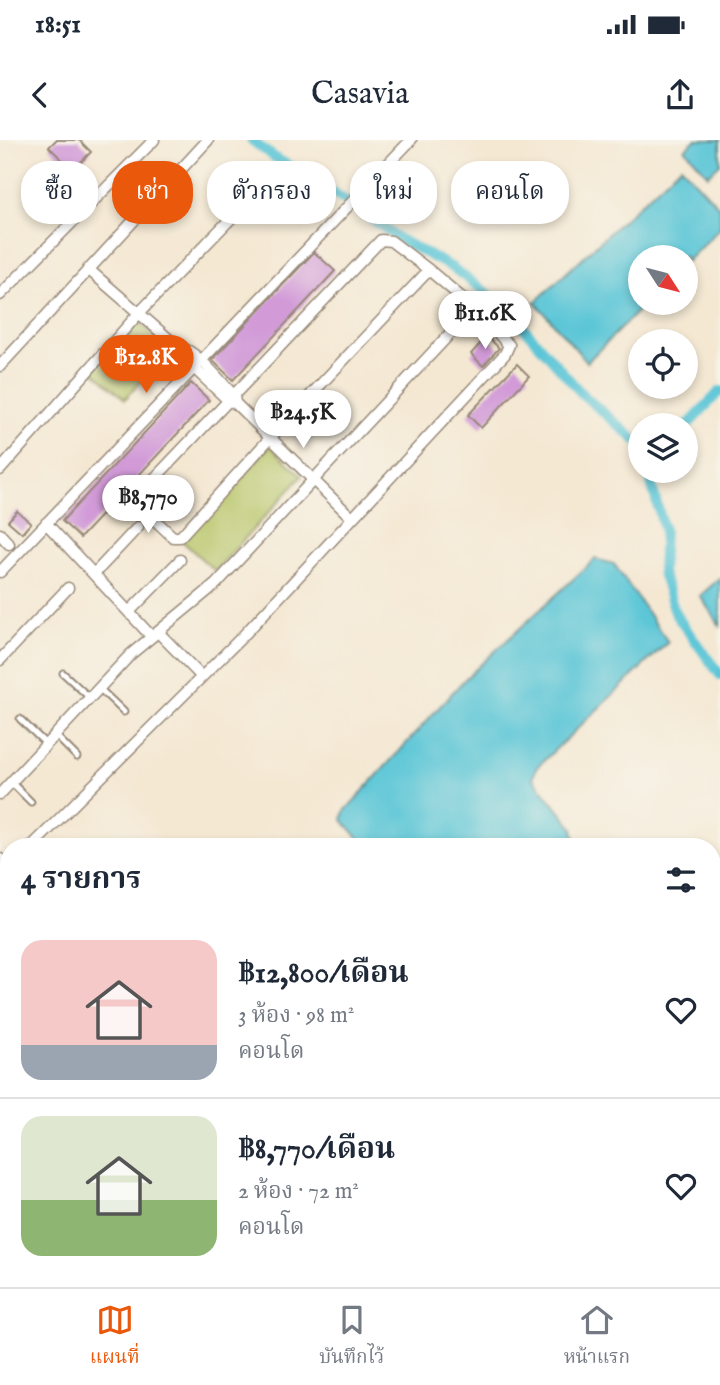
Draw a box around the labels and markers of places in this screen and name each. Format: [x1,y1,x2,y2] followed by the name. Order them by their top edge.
[428,292,542,351] pin: ฿11.6K
[89,336,203,395] pin: ฿12.8K
[246,390,360,450] pin: ฿24.5K
[91,476,205,535] pin: ฿8,770

